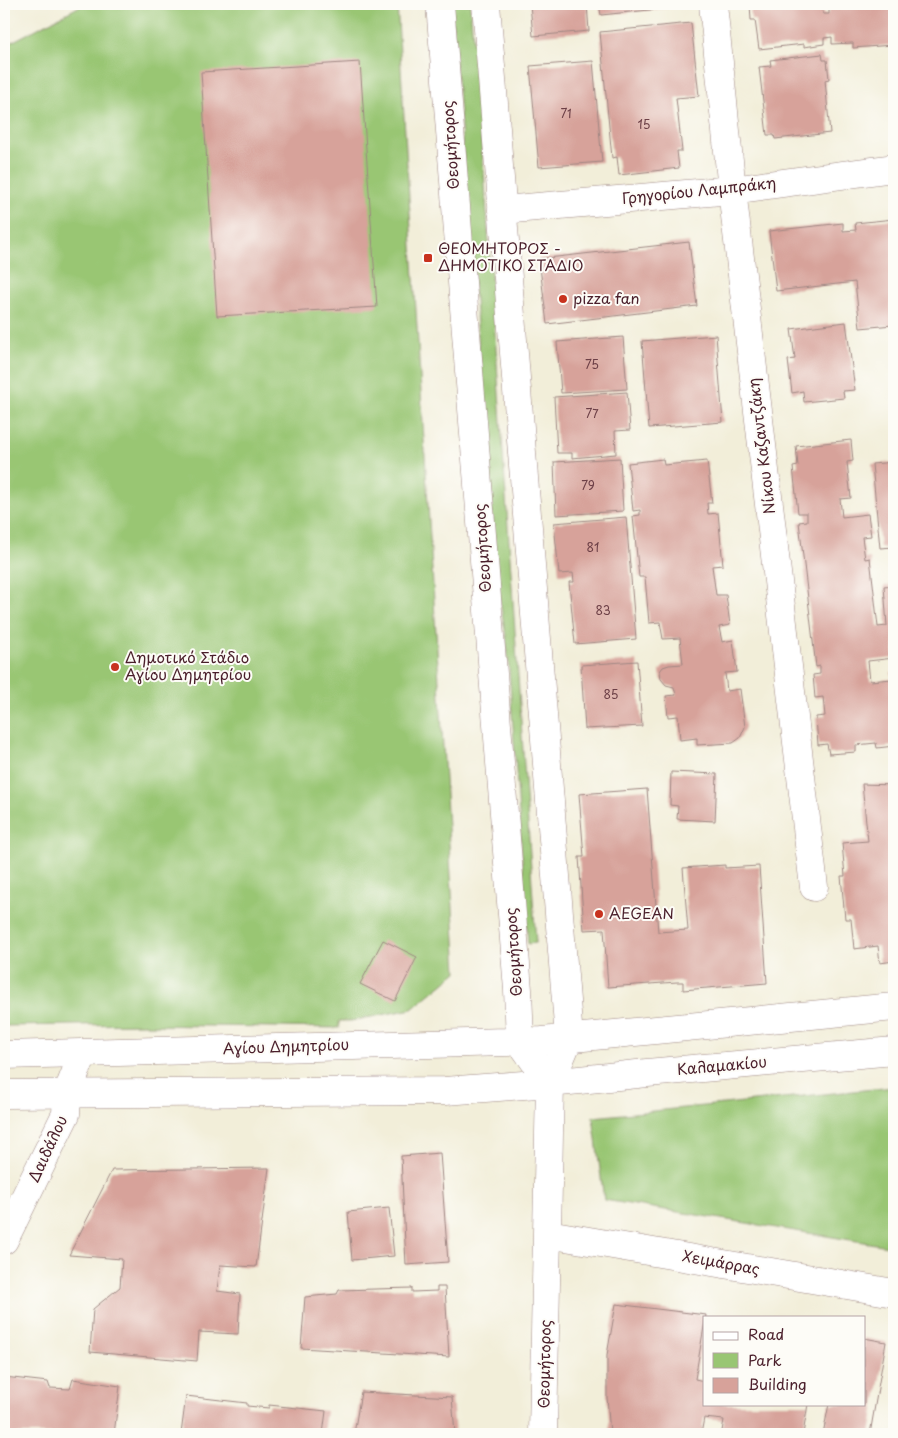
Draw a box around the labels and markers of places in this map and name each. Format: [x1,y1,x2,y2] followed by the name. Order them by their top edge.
[438,236,584,276] place label: ΘΕΟΜΗΤΟΡΟΣ - ΔΗΜΟΤΙΚΟ ΣΤΑΔΙΟ
[422,252,434,264] marker: ΘΕΟΜΗΤΟΡΟΣ - ΔΗΜΟΤΙΚΟ ΣΤΑΔΙΟ
[573,286,639,309] place label: pizza fan
[557,293,569,305] marker: pizza fan
[125,645,251,685] place label: Δημοτικό Στάδιο Αγίου Δημητρίου
[109,661,121,673] marker: Δημοτικό Στάδιο Αγίου Δημητρίου
[609,901,674,924] place label: AEGEAN
[593,908,605,920] marker: AEGEAN

